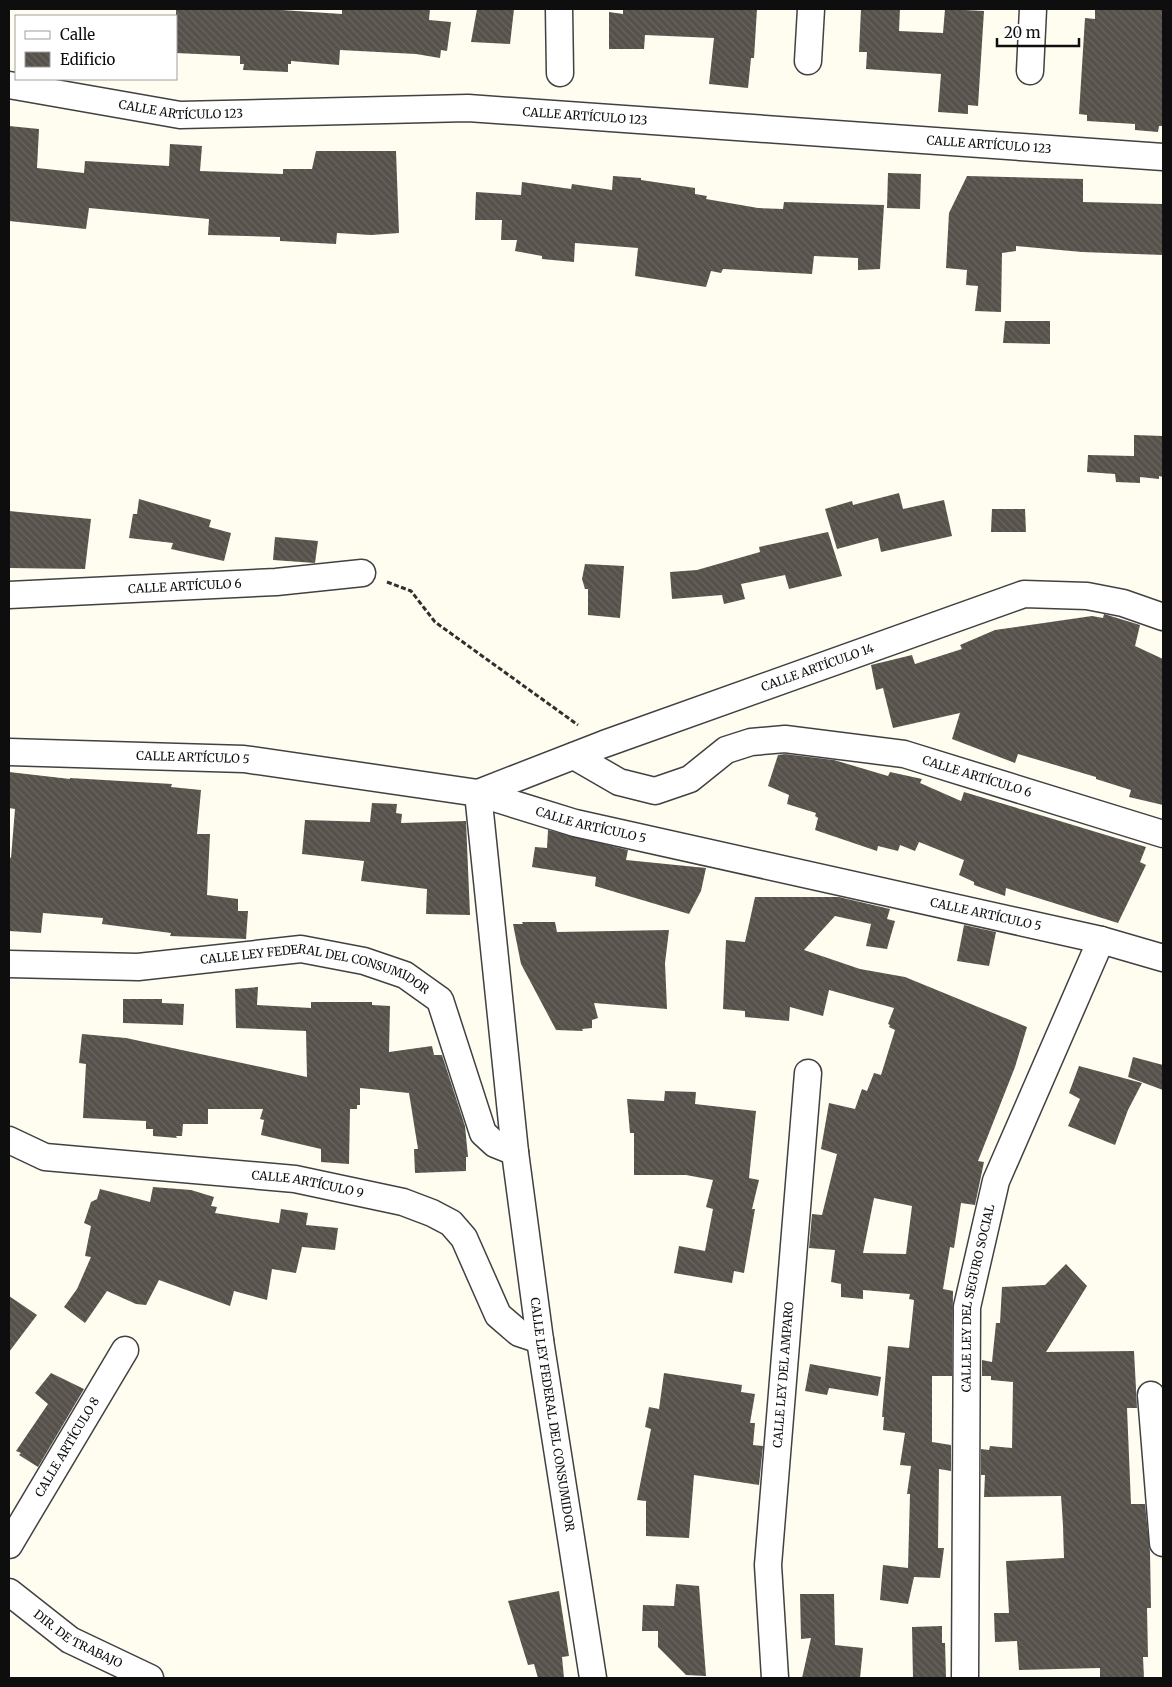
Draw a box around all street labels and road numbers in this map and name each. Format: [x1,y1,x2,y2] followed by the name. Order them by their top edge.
[117,96,243,122] street label: CALLE ARTÍCULO 123
[522,104,648,128] street label: CALLE ARTÍCULO 123
[926,132,1052,156] street label: CALLE ARTÍCULO 123
[128,576,242,596] street label: CALLE ARTÍCULO 6
[759,640,876,694] street label: CALLE ARTÍCULO 14
[136,748,251,767] street label: CALLE ARTÍCULO 5
[921,752,1034,800] street label: CALLE ARTÍCULO 6
[534,803,648,846] street label: CALLE ARTÍCULO 5
[929,894,1043,934] street label: CALLE ARTÍCULO 5
[199,941,433,997] street label: CALLE LEY FEDERAL DEL CONSUMIDOR
[251,1167,365,1200] street label: CALLE ARTÍCULO 9
[959,1202,998,1392] street label: CALLE LEY DEL SEGURO SOCIAL
[527,1296,578,1533] street label: CALLE LEY FEDERAL DEL CONSUMIDOR
[770,1301,796,1449] street label: CALLE LEY DEL AMPARO
[31,1394,102,1499] street label: CALLE ARTÍCULO 8
[31,1606,125,1671] street label: DIR. DE TRABAJO

